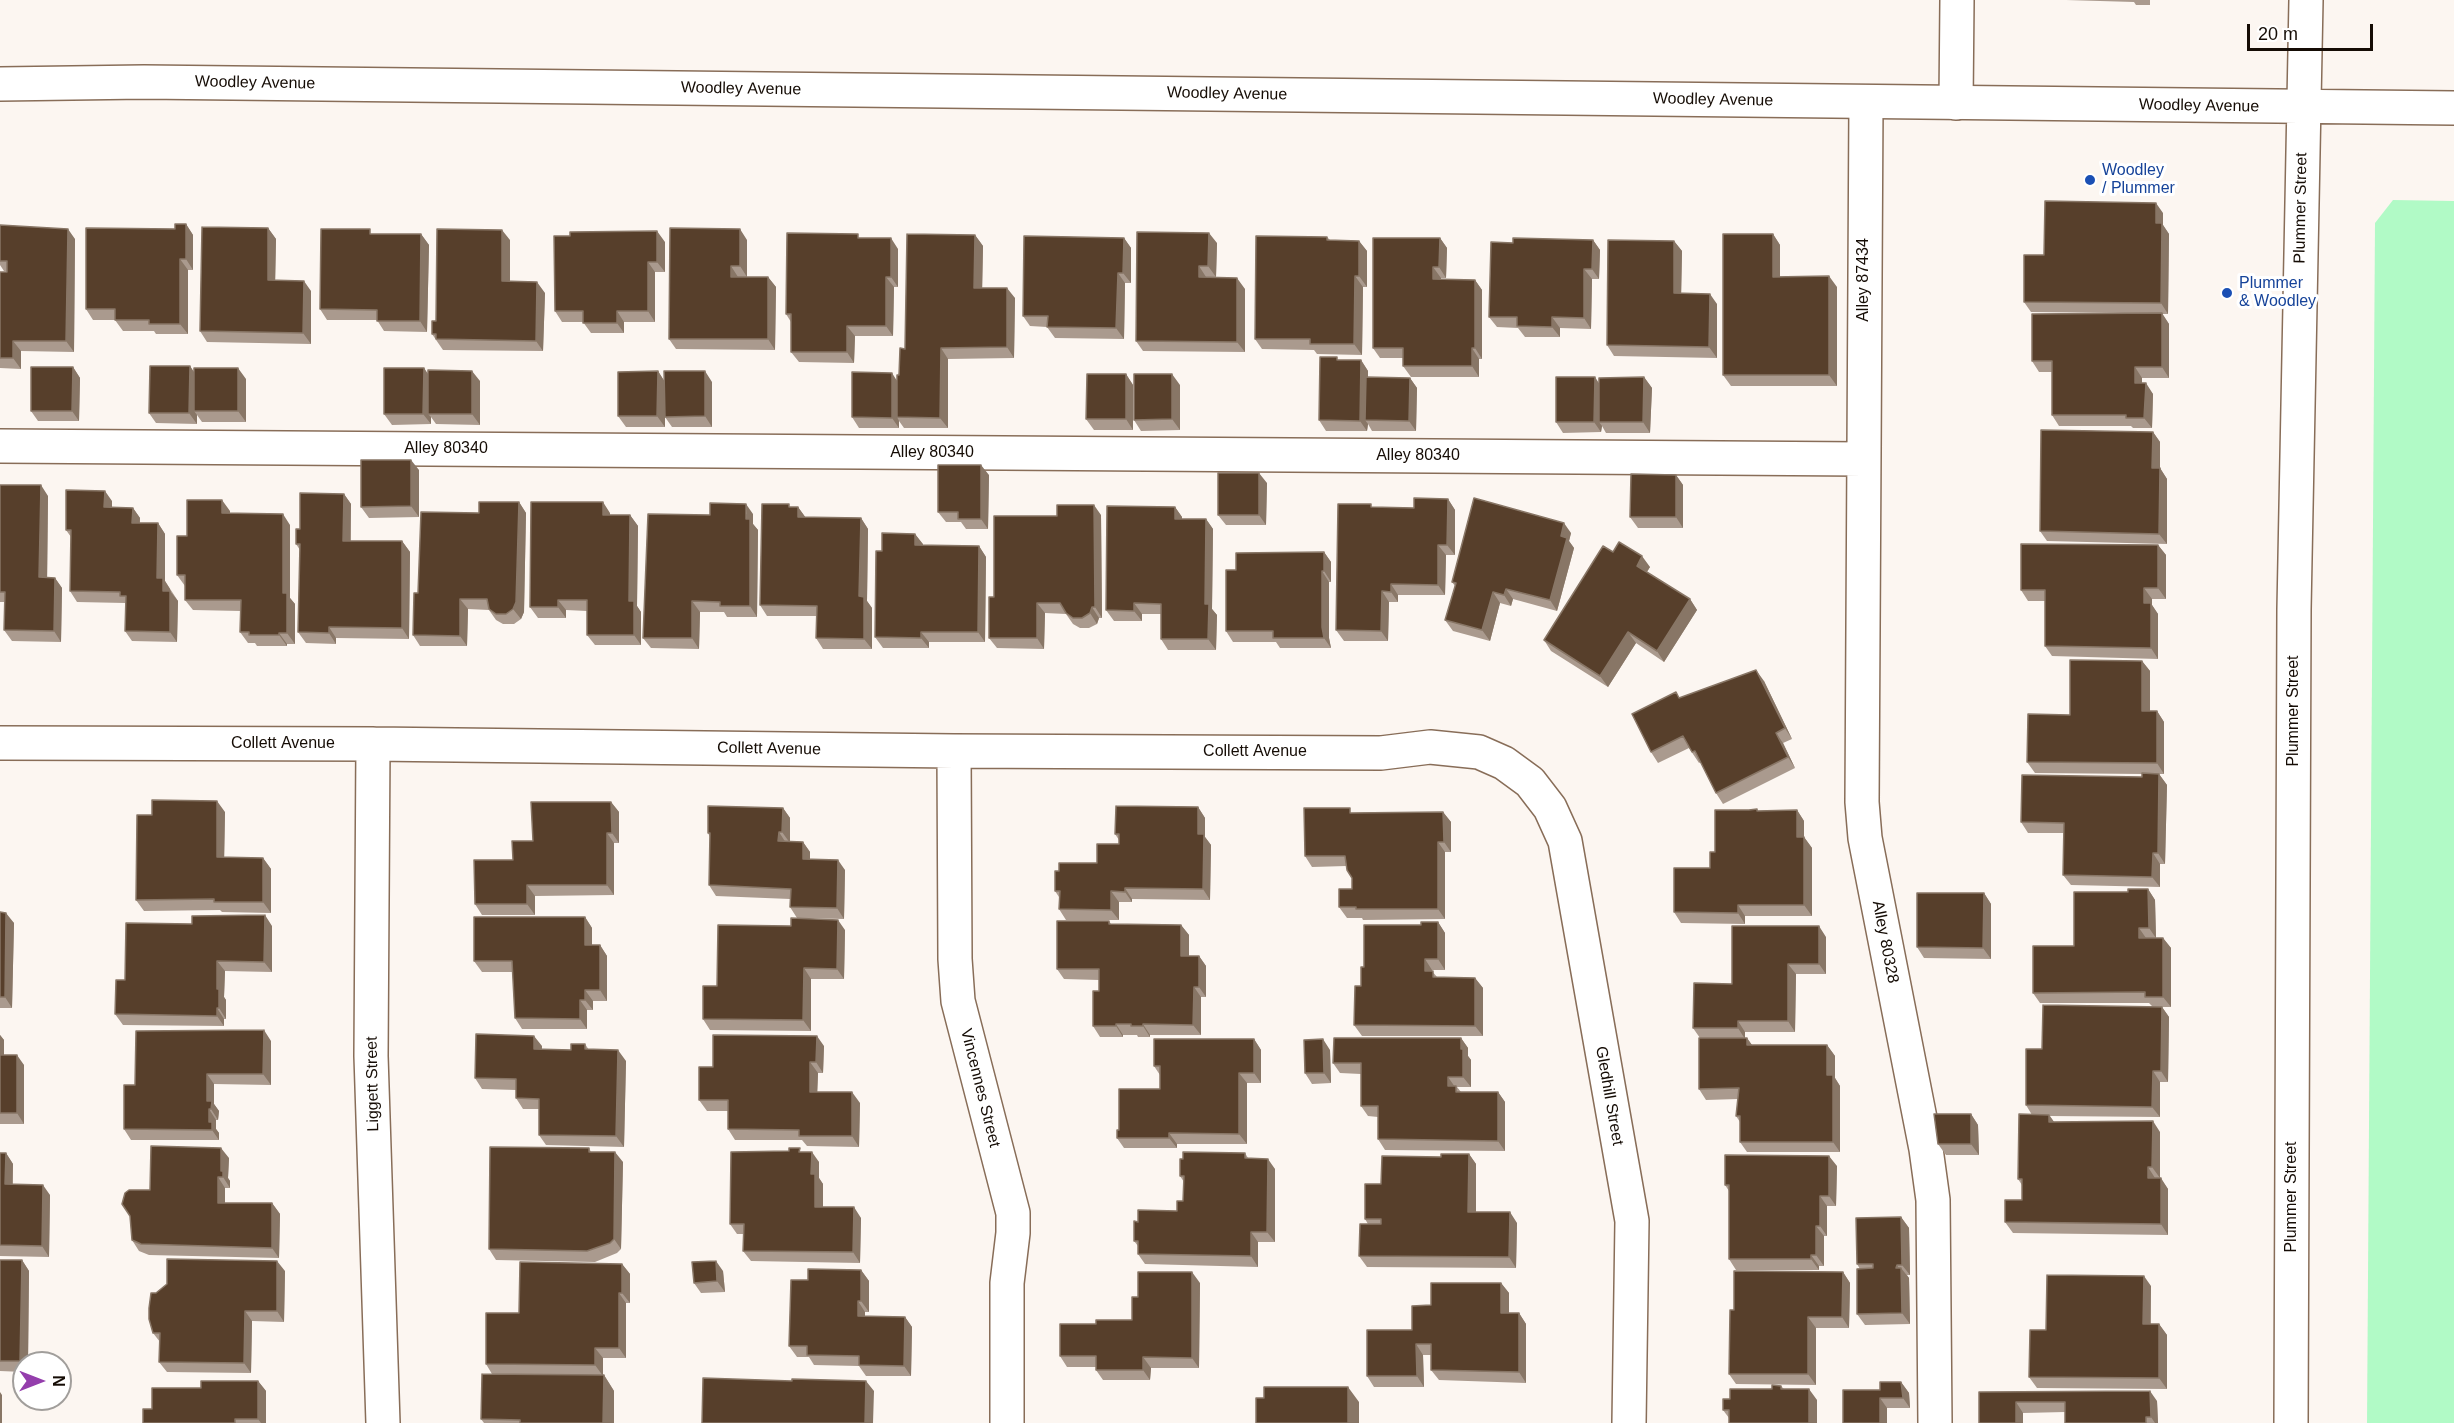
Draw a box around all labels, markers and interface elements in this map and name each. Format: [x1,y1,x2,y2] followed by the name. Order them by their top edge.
[2250,12,2376,50] scale bar
[2258,24,2298,44] text: 20 m
[195,72,315,94] street label: Woodley Avenue
[681,78,801,100] street label: Woodley Avenue
[1167,83,1287,105] street label: Woodley Avenue
[1653,89,1773,111] street label: Woodley Avenue
[2139,95,2259,117] street label: Woodley Avenue
[2290,152,2312,264] street label: Plummer Street
[2102,161,2175,199] place label: Woodley / Plummer
[2083,173,2097,187] marker: Woodley / Plummer
[1854,238,1874,322] street label: Alley 87434
[2239,274,2316,312] place label: Plummer & Woodley
[2220,286,2234,300] marker: Plummer & Woodley
[404,439,488,459] street label: Alley 80340
[890,443,974,463] street label: Alley 80340
[1376,446,1460,466] street label: Alley 80340
[2284,655,2304,767] street label: Plummer Street
[231,734,335,754] street label: Collett Avenue
[717,738,821,760] street label: Collett Avenue
[1203,742,1307,762] street label: Collett Avenue
[1868,899,1902,985] street label: Alley 80328
[956,1027,1004,1149] street label: Vincennes Street
[363,1036,383,1132] street label: Liggett Street
[1591,1045,1627,1147] street label: Gledhill Street
[2282,1141,2302,1253] street label: Plummer Street
[12,1351,72,1411] north arrow
[50,1375,67,1387] text: N

